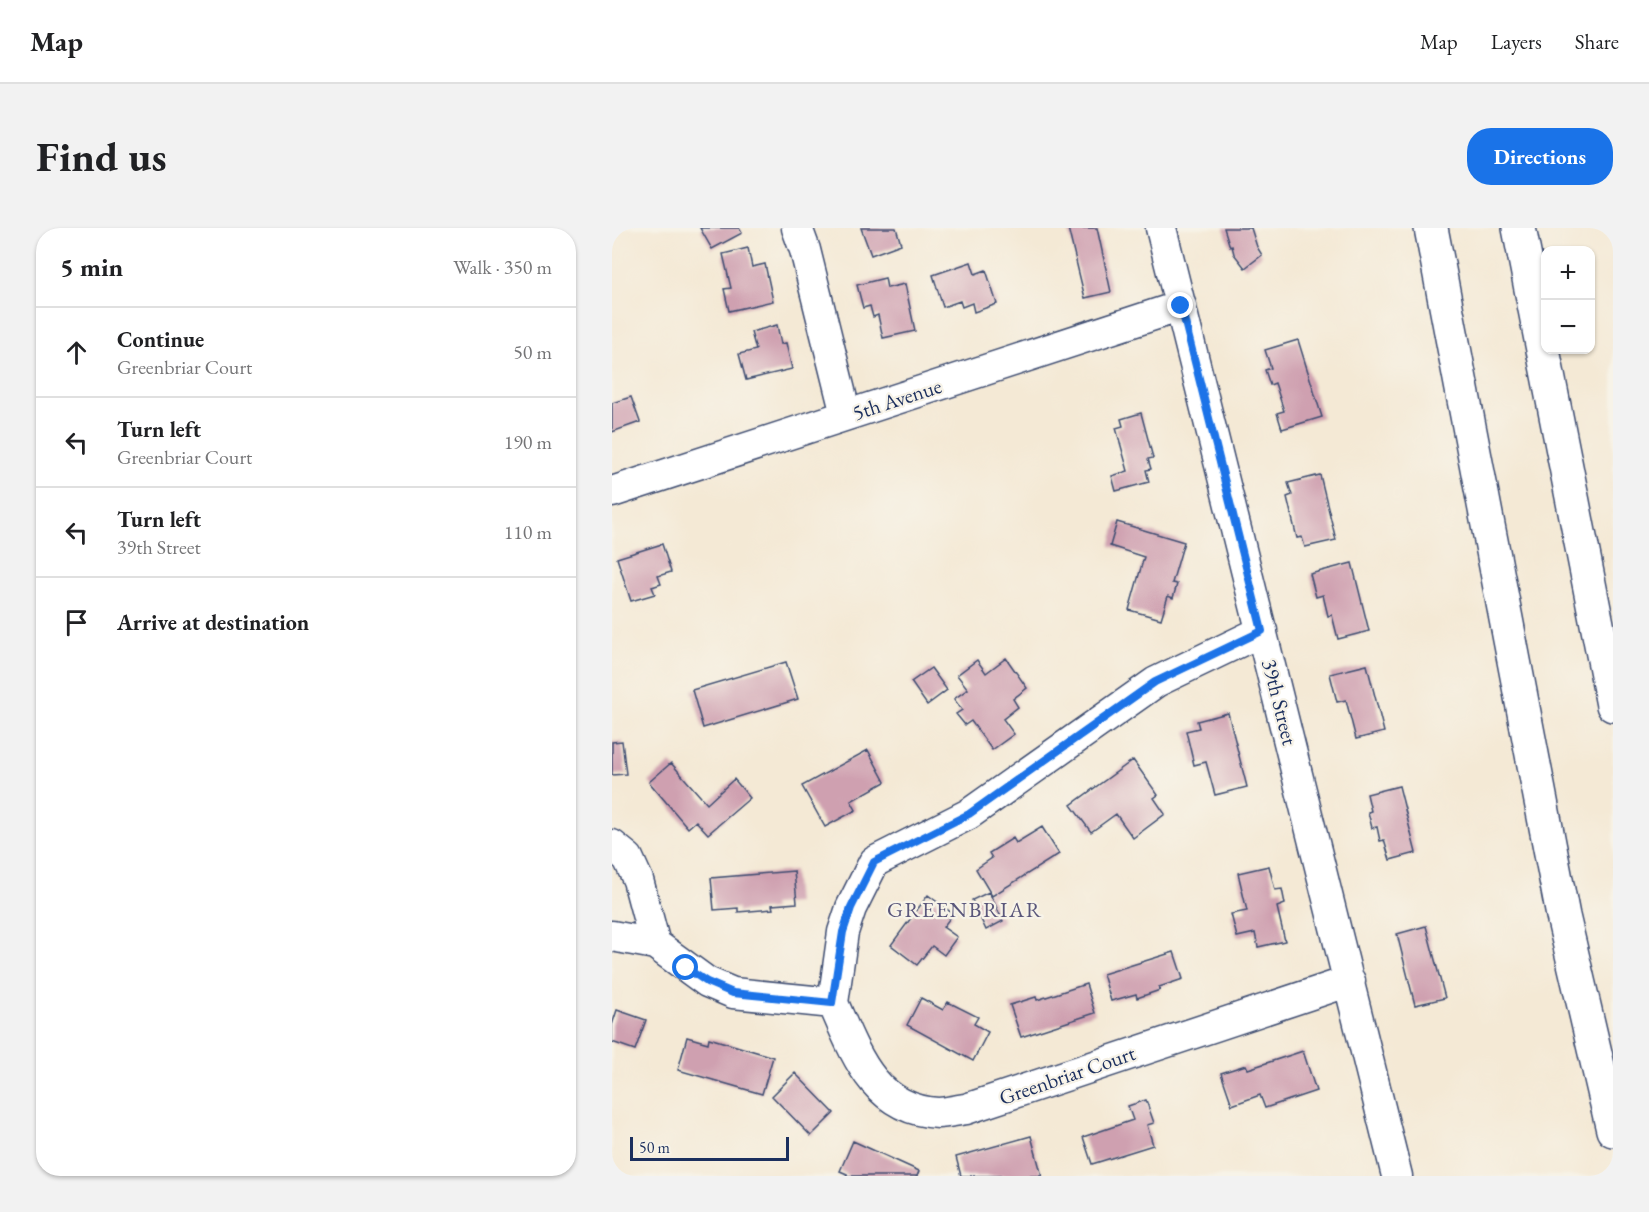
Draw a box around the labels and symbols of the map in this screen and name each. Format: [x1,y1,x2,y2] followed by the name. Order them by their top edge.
[1167,292,1193,318] route end
[849,372,945,426] street label: 5th Avenue
[1256,656,1304,748] street label: 39th Street
[887,895,1043,924] district label: GREENBRIAR
[672,954,698,980] route start
[995,1039,1139,1111] street label: Greenbriar Court
[630,1134,789,1162] scale bar

